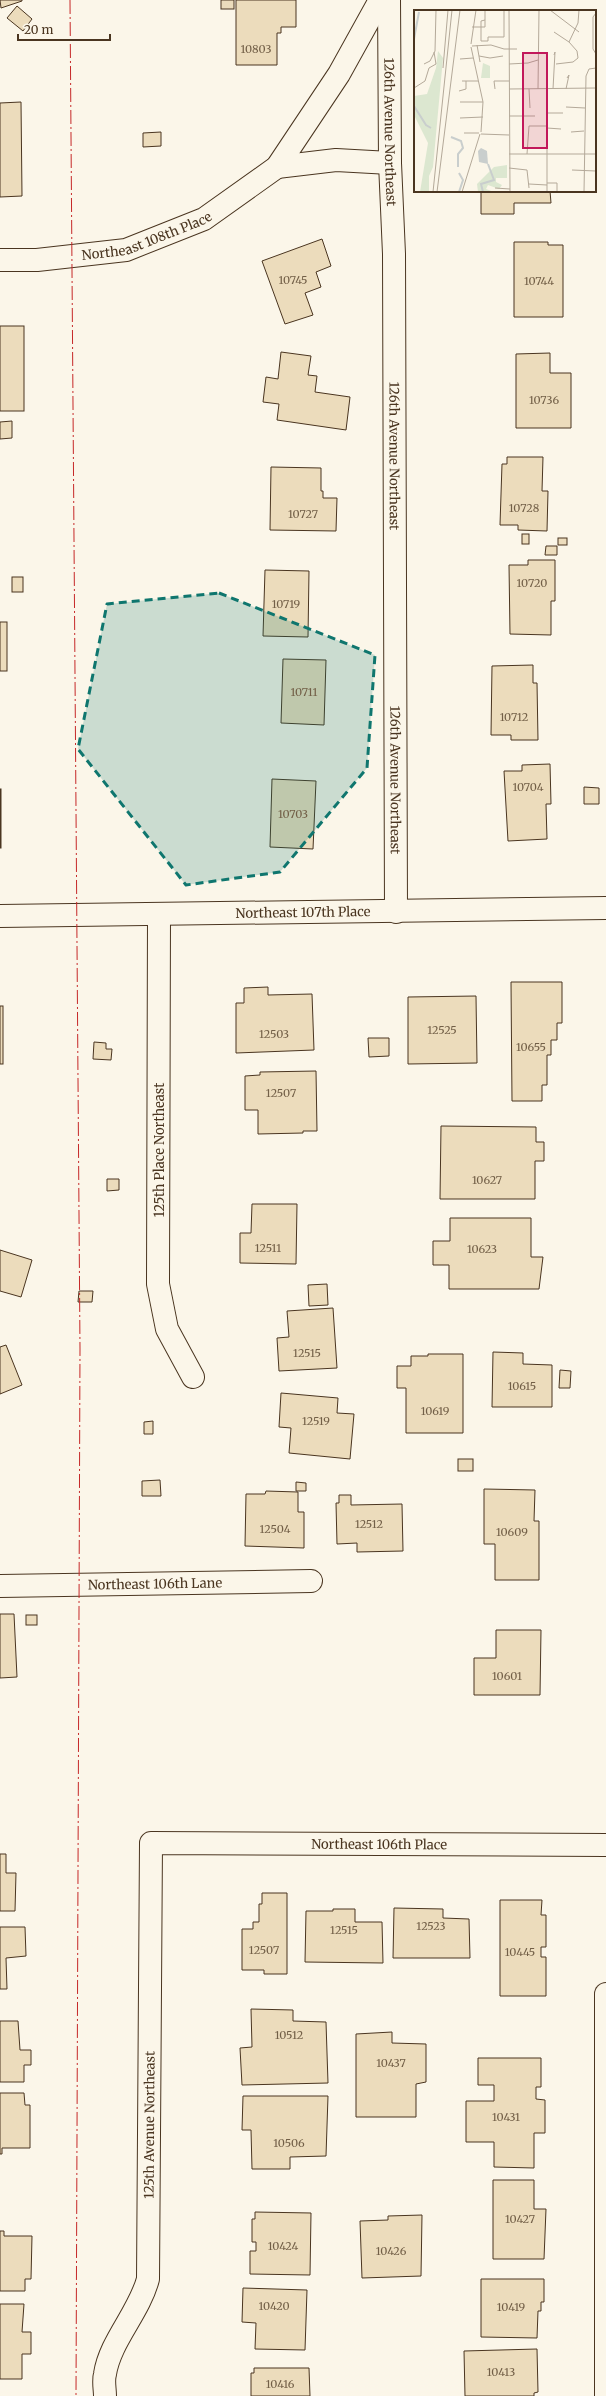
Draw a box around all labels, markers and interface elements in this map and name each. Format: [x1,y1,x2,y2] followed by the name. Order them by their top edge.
[414,10,596,192] inset map
[18,16,110,42] scale bar
[24,22,53,37] text: 20 m
[241,42,271,56] house number: 10803
[381,58,400,207] street label: 126th Avenue Northeast
[81,208,215,263] street label: Northeast 108th Place
[279,273,307,287] house number: 10745
[524,274,554,288] house number: 10744
[386,382,403,530] street label: 126th Avenue Northeast
[529,393,559,407] house number: 10736
[509,501,540,515] house number: 10728
[288,507,318,521] house number: 10727
[517,576,547,590] house number: 10720
[272,597,301,611] house number: 10719
[291,685,318,699] house number: 10711
[387,706,404,854] street label: 126th Avenue Northeast
[500,710,528,724] house number: 10712
[512,780,544,794] house number: 10704
[278,807,308,821] house number: 10703
[235,903,371,921] street label: Northeast 107th Place
[427,1023,457,1037] house number: 12525
[259,1027,289,1041] house number: 12503
[516,1040,546,1054] house number: 10655
[151,1083,168,1217] street label: 125th Place Northeast
[266,1086,296,1100] house number: 12507
[472,1173,502,1187] house number: 10627
[255,1241,281,1255] house number: 12511
[467,1242,497,1256] house number: 10623
[293,1346,321,1360] house number: 12515
[508,1379,536,1393] house number: 10615
[421,1404,450,1418] house number: 10619
[302,1414,330,1428] house number: 12519
[355,1517,383,1531] house number: 12512
[260,1522,291,1536] house number: 12504
[496,1525,528,1539] house number: 10609
[88,1574,222,1593] street label: Northeast 106th Lane
[492,1669,522,1683] house number: 10601
[311,1835,447,1853] street label: Northeast 106th Place
[416,1919,446,1933] house number: 12523
[330,1923,358,1937] house number: 12515
[249,1943,279,1957] house number: 12507
[505,1945,535,1959] house number: 10445
[275,2028,303,2042] house number: 10512
[140,2051,158,2199] street label: 125th Avenue Northeast
[376,2056,406,2070] house number: 10437
[492,2110,520,2124] house number: 10431
[273,2136,305,2150] house number: 10506
[505,2212,535,2226] house number: 10427
[268,2239,299,2253] house number: 10424
[376,2244,407,2258] house number: 10426
[258,2299,290,2313] house number: 10420
[497,2300,526,2314] house number: 10419
[487,2365,515,2379] house number: 10413
[266,2377,295,2391] house number: 10416

